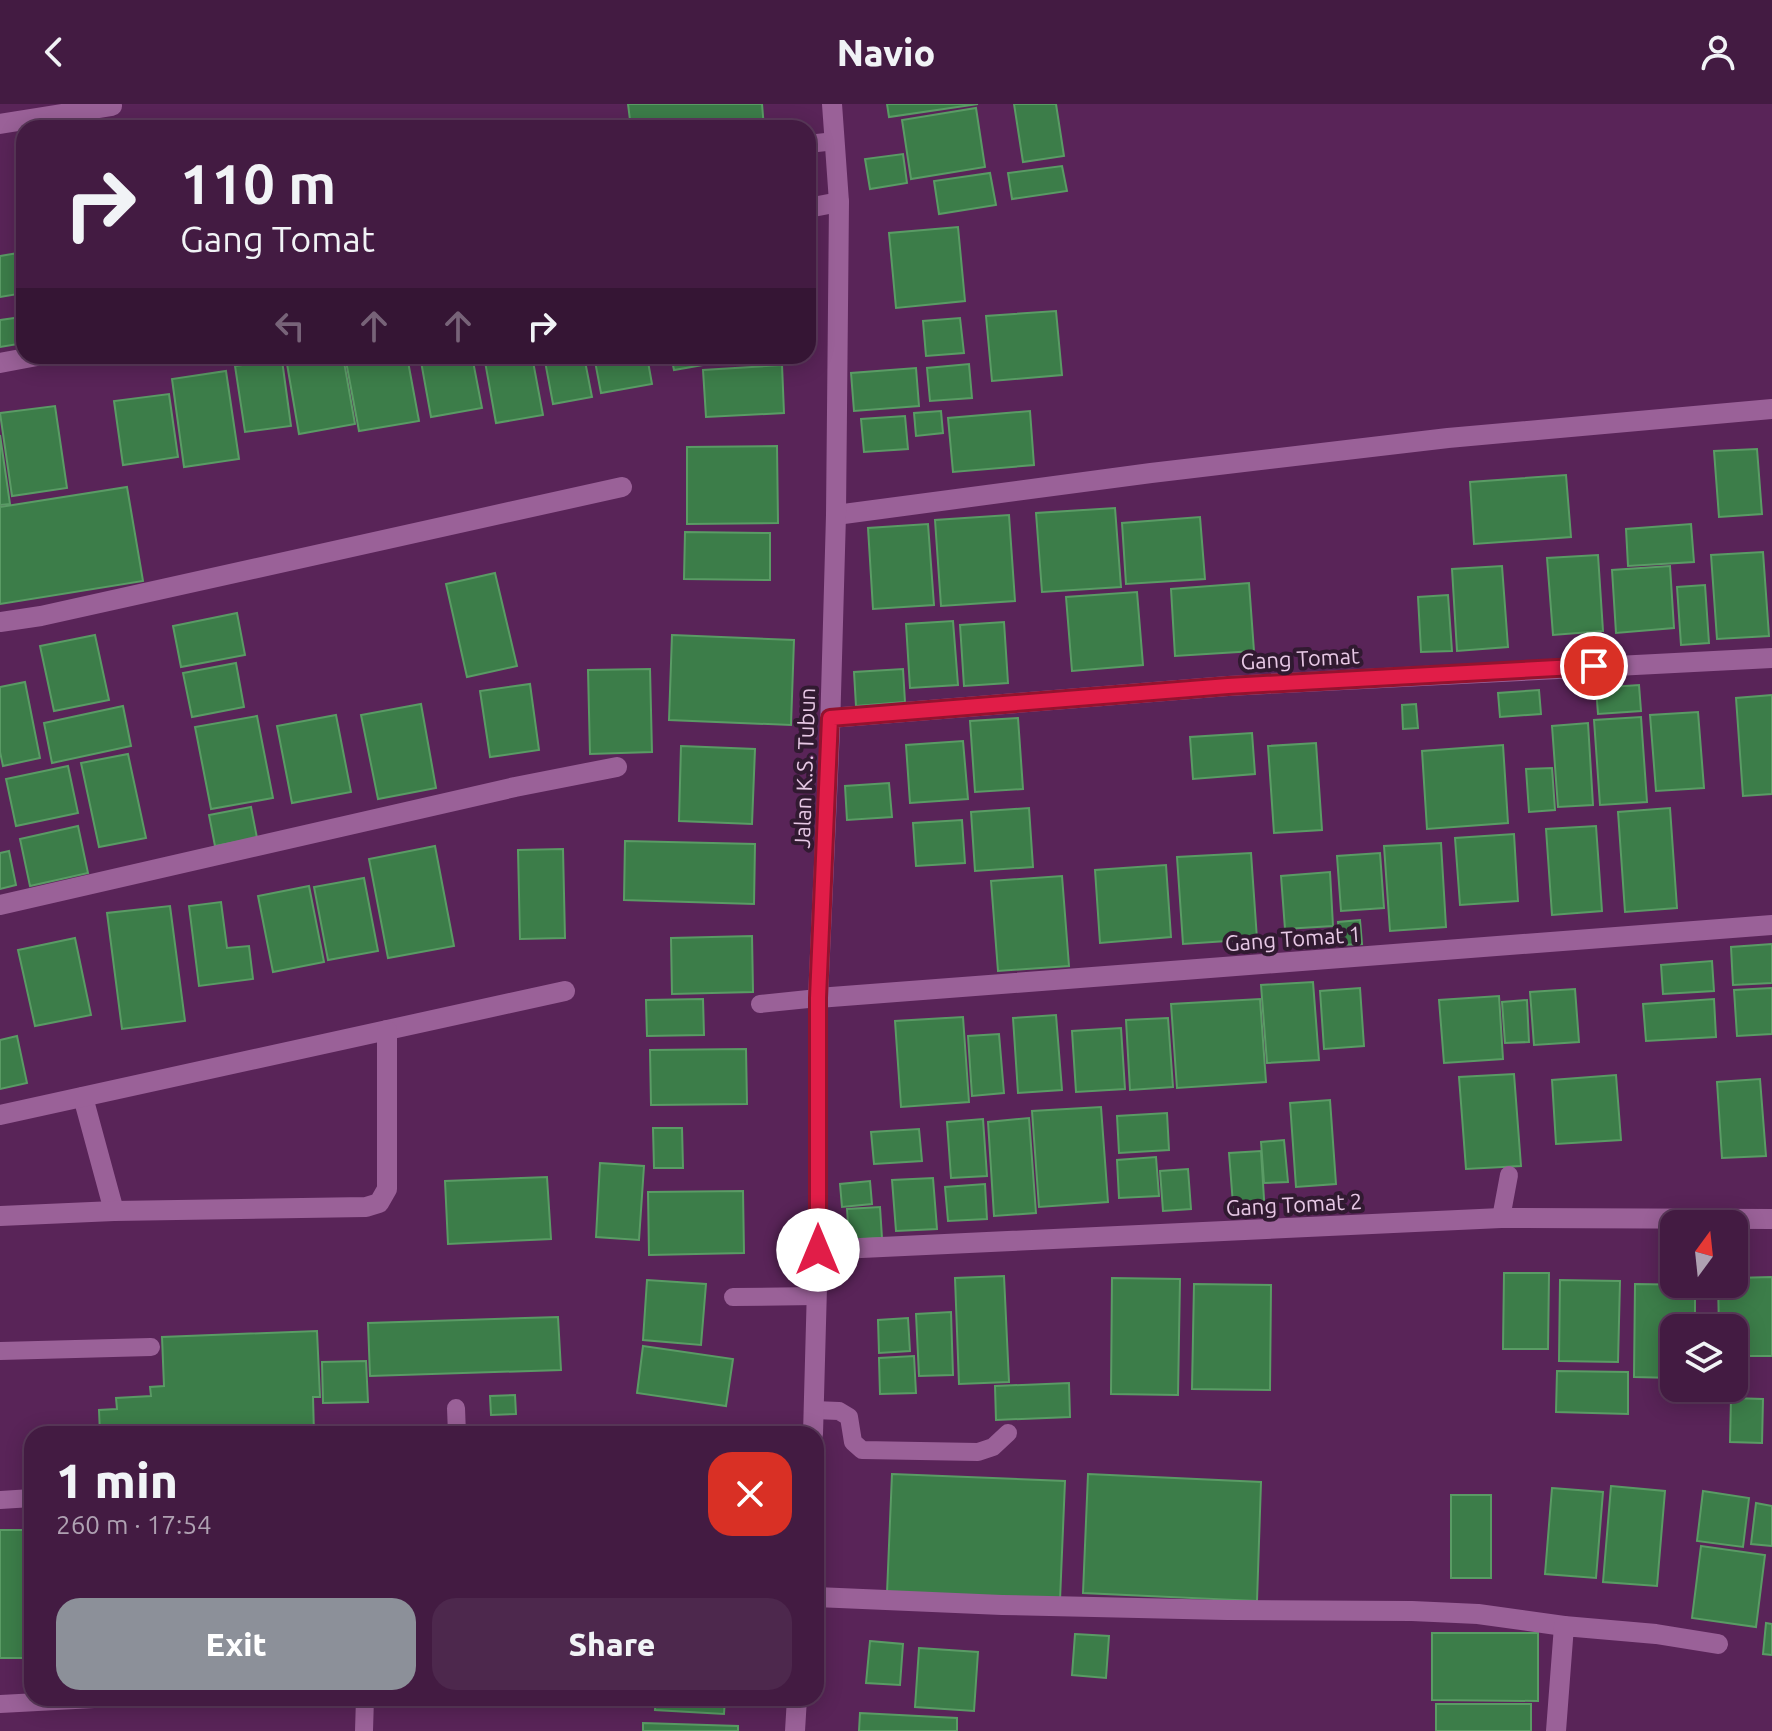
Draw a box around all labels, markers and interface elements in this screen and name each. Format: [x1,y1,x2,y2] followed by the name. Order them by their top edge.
[32,30,76,74] icon: back
[1696,30,1740,74] icon: person
[837,32,935,73] text: Navio
[48,152,152,256] icon: right
[180,152,336,215] text: 110 m
[180,218,375,259] text: Gang Tomat
[268,304,312,348] icon: left
[352,304,396,348] icon: ahead
[436,304,480,348] icon: ahead
[520,304,564,348] icon: right
[1560,632,1628,700] pin
[1240,642,1360,674] street label: Gang Tomat
[1572,644,1616,688] icon: arrive
[789,687,819,849] street label: Jalan K.S. Tubun
[1224,921,1362,955] street label: Gang Tomat 1
[1225,1188,1363,1220] street label: Gang Tomat 2
[776,1208,860,1292] position arrow
[1660,1210,1748,1298] north arrow
[1660,1210,1748,1402] map controls
[1660,1314,1748,1402] button: layers
[708,1452,792,1536] button: close
[56,1453,178,1507] text: 1 min
[56,1510,212,1539] text: 260 m · 17:54
[56,1598,416,1690] button: Exit
[432,1598,792,1690] button: Share

